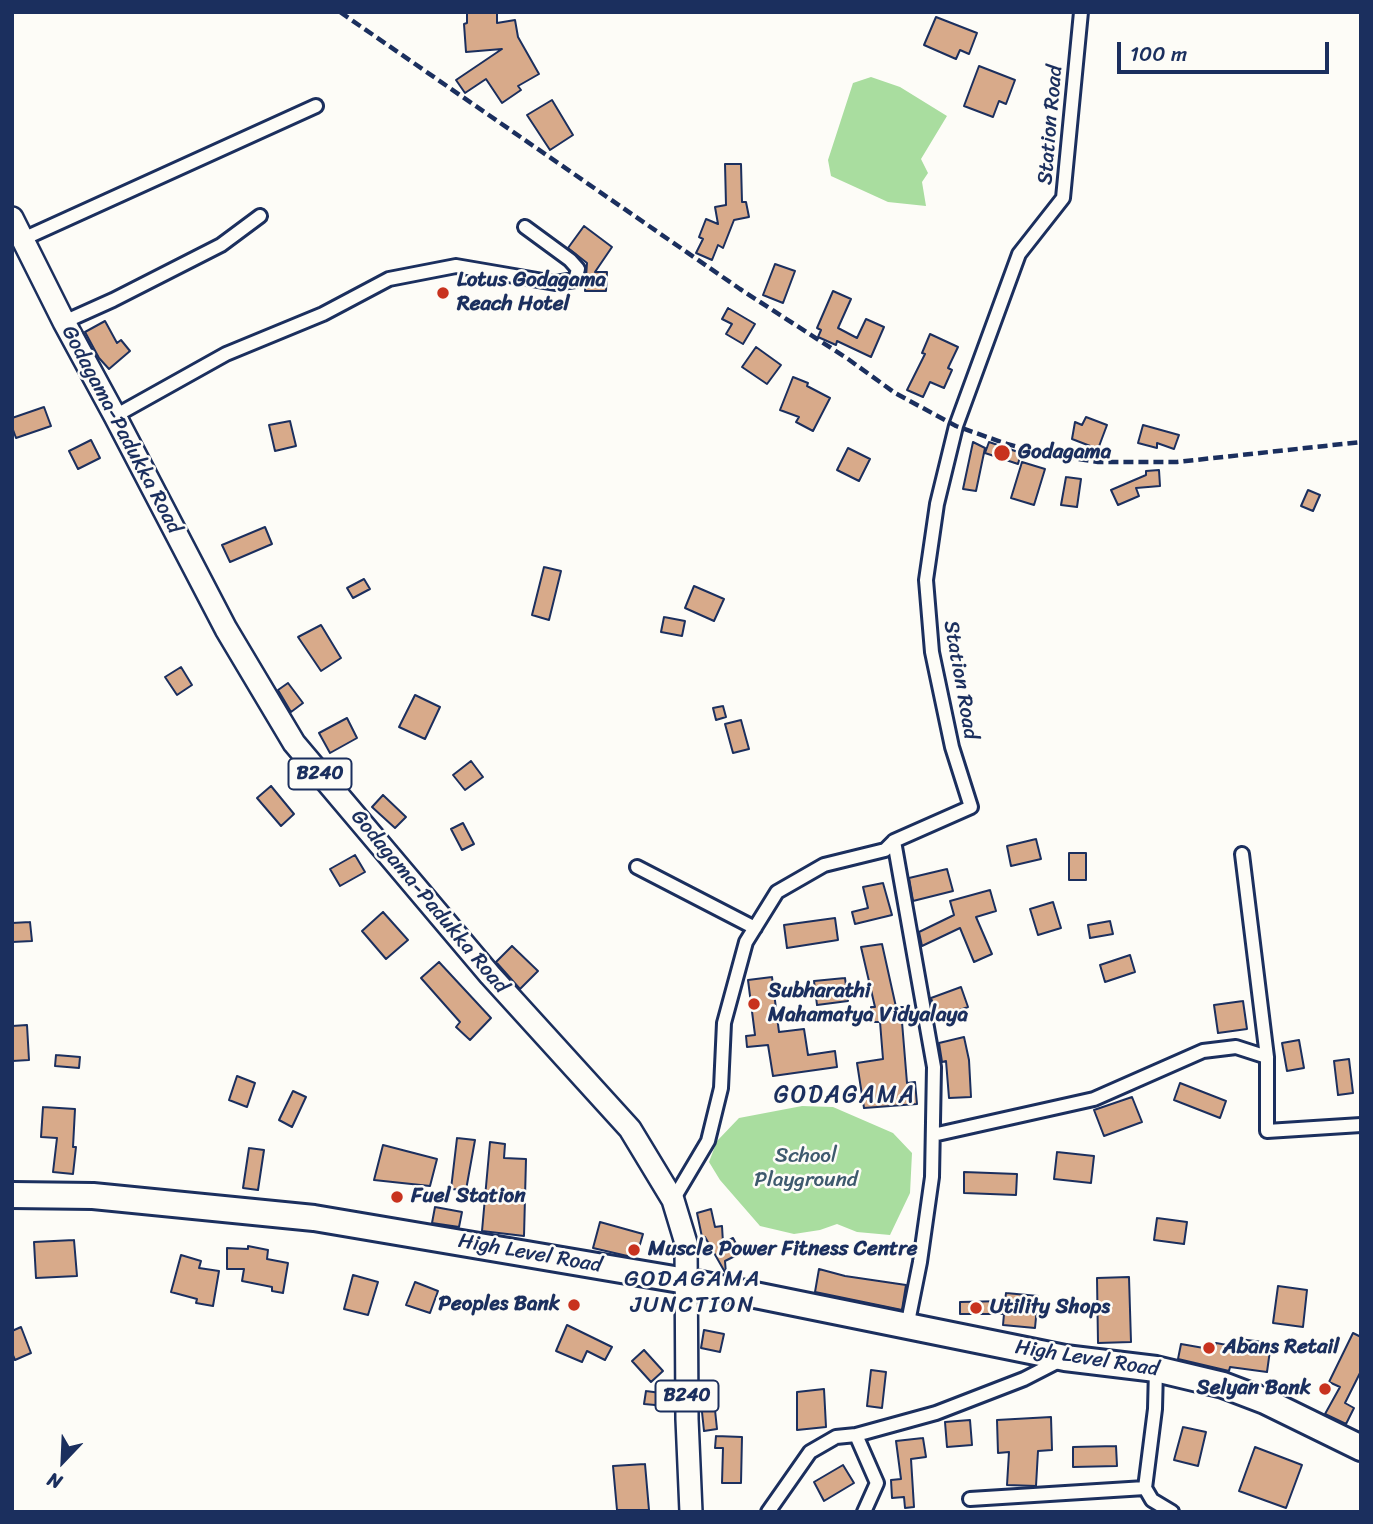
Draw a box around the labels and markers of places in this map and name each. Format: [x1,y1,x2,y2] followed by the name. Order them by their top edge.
[457,268,606,318] place label: Lotus Godagama Reach Hotel
[435,285,451,301] marker: Lotus Godagama Reach Hotel
[1018,440,1111,466] place label: Godagama
[992,443,1012,463] marker: Godagama
[768,979,968,1029] place label: Subharathi Mahamatya Vidyalaya
[746,996,762,1012] marker: Subharathi Mahamatya Vidyalaya
[411,1184,526,1210] place label: Fuel Station
[389,1189,405,1205] marker: Fuel Station
[648,1237,918,1263] place label: Muscle Power Fitness Centre
[626,1242,642,1258] marker: Muscle Power Fitness Centre
[438,1292,560,1318] place label: Peoples Bank
[990,1295,1110,1321] place label: Utility Shops
[566,1297,582,1313] marker: Peoples Bank
[968,1300,984,1316] marker: Utility Shops
[1223,1335,1339,1361] place label: Abans Retail
[1201,1340,1217,1356] marker: Abans Retail
[1196,1376,1311,1402] place label: Selyan Bank
[1317,1381,1333,1397] marker: Selyan Bank

